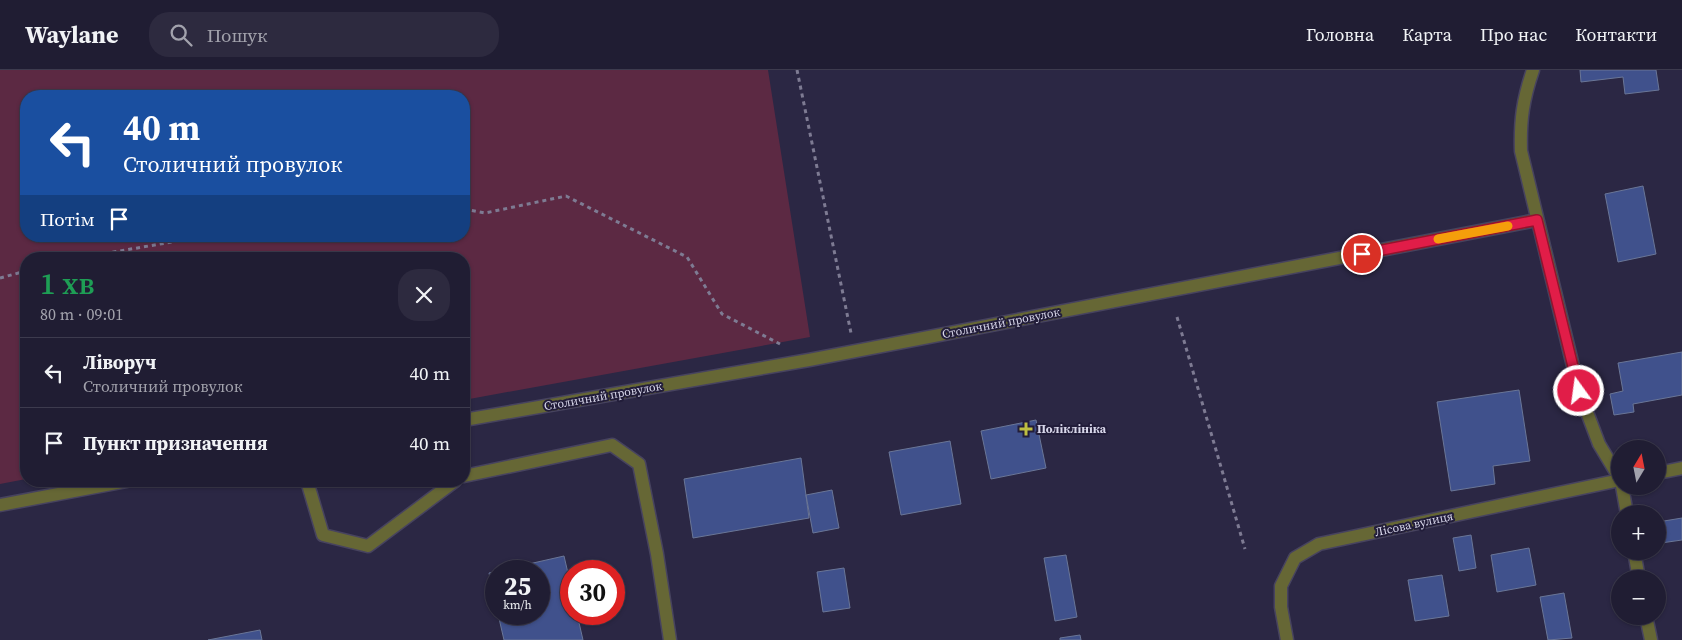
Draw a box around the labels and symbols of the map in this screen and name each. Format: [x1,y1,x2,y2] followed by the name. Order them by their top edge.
[1341,233,1383,275] pin
[941,304,1062,342] street label: Столичний провулок
[1552,364,1604,416] position arrow
[543,378,664,414] street label: Столичний провулок
[1037,421,1107,437] place label: Поліклініка
[1019,422,1033,436] marker: Поліклініка
[1611,440,1666,495] north arrow
[1373,508,1455,540] street label: Лісова вулиця
[560,560,625,625] speed limit sign: 30

